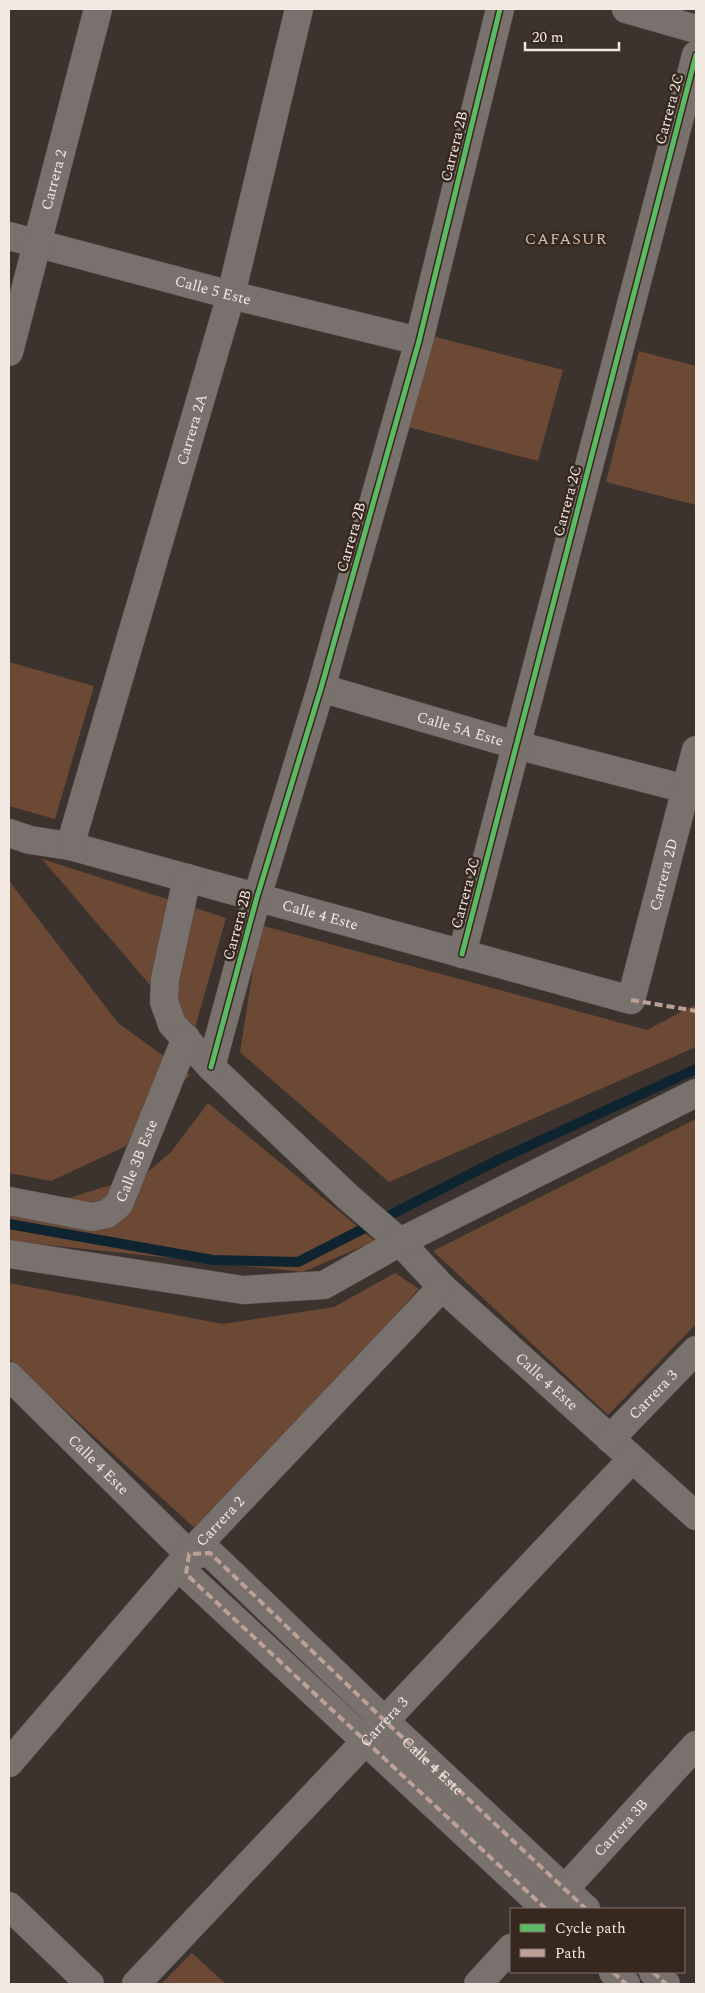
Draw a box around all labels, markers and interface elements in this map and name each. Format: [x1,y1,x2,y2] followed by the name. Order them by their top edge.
[525,20,619,52] scale bar
[532,26,564,49] text: 20 m
[649,71,690,147] street label: Carrera 2C
[435,108,474,184] street label: Carrera 2B
[35,147,73,213] street label: Carrera 2
[525,227,607,251] district label: CAFASUR
[172,270,253,311] street label: Calle 5 Este
[171,391,214,468] street label: Carrera 2A
[547,463,588,539] street label: Carrera 2C
[331,499,372,575] street label: Carrera 2B
[414,706,506,753] street label: Calle 5A Este
[644,836,685,913] street label: Carrera 2D
[445,855,486,931] street label: Carrera 2C
[217,887,258,963] street label: Carrera 2B
[279,894,361,937] street label: Calle 4 Este
[110,1116,164,1206] street label: Calle 3B Este
[510,1347,583,1416] street label: Calle 4 Este
[624,1364,684,1425] street label: Carrera 3
[62,1429,134,1501] street label: Calle 4 Este
[191,1491,250,1552] street label: Carrera 2
[355,1691,414,1752] street label: Carrera 3
[396,1731,469,1801] street label: Calle 4 Este
[588,1793,654,1862] street label: Carrera 3B
[510,1908,685,1973] legend
[555,1917,626,1940] text: Cycle path
[555,1942,586,1965] text: Path

